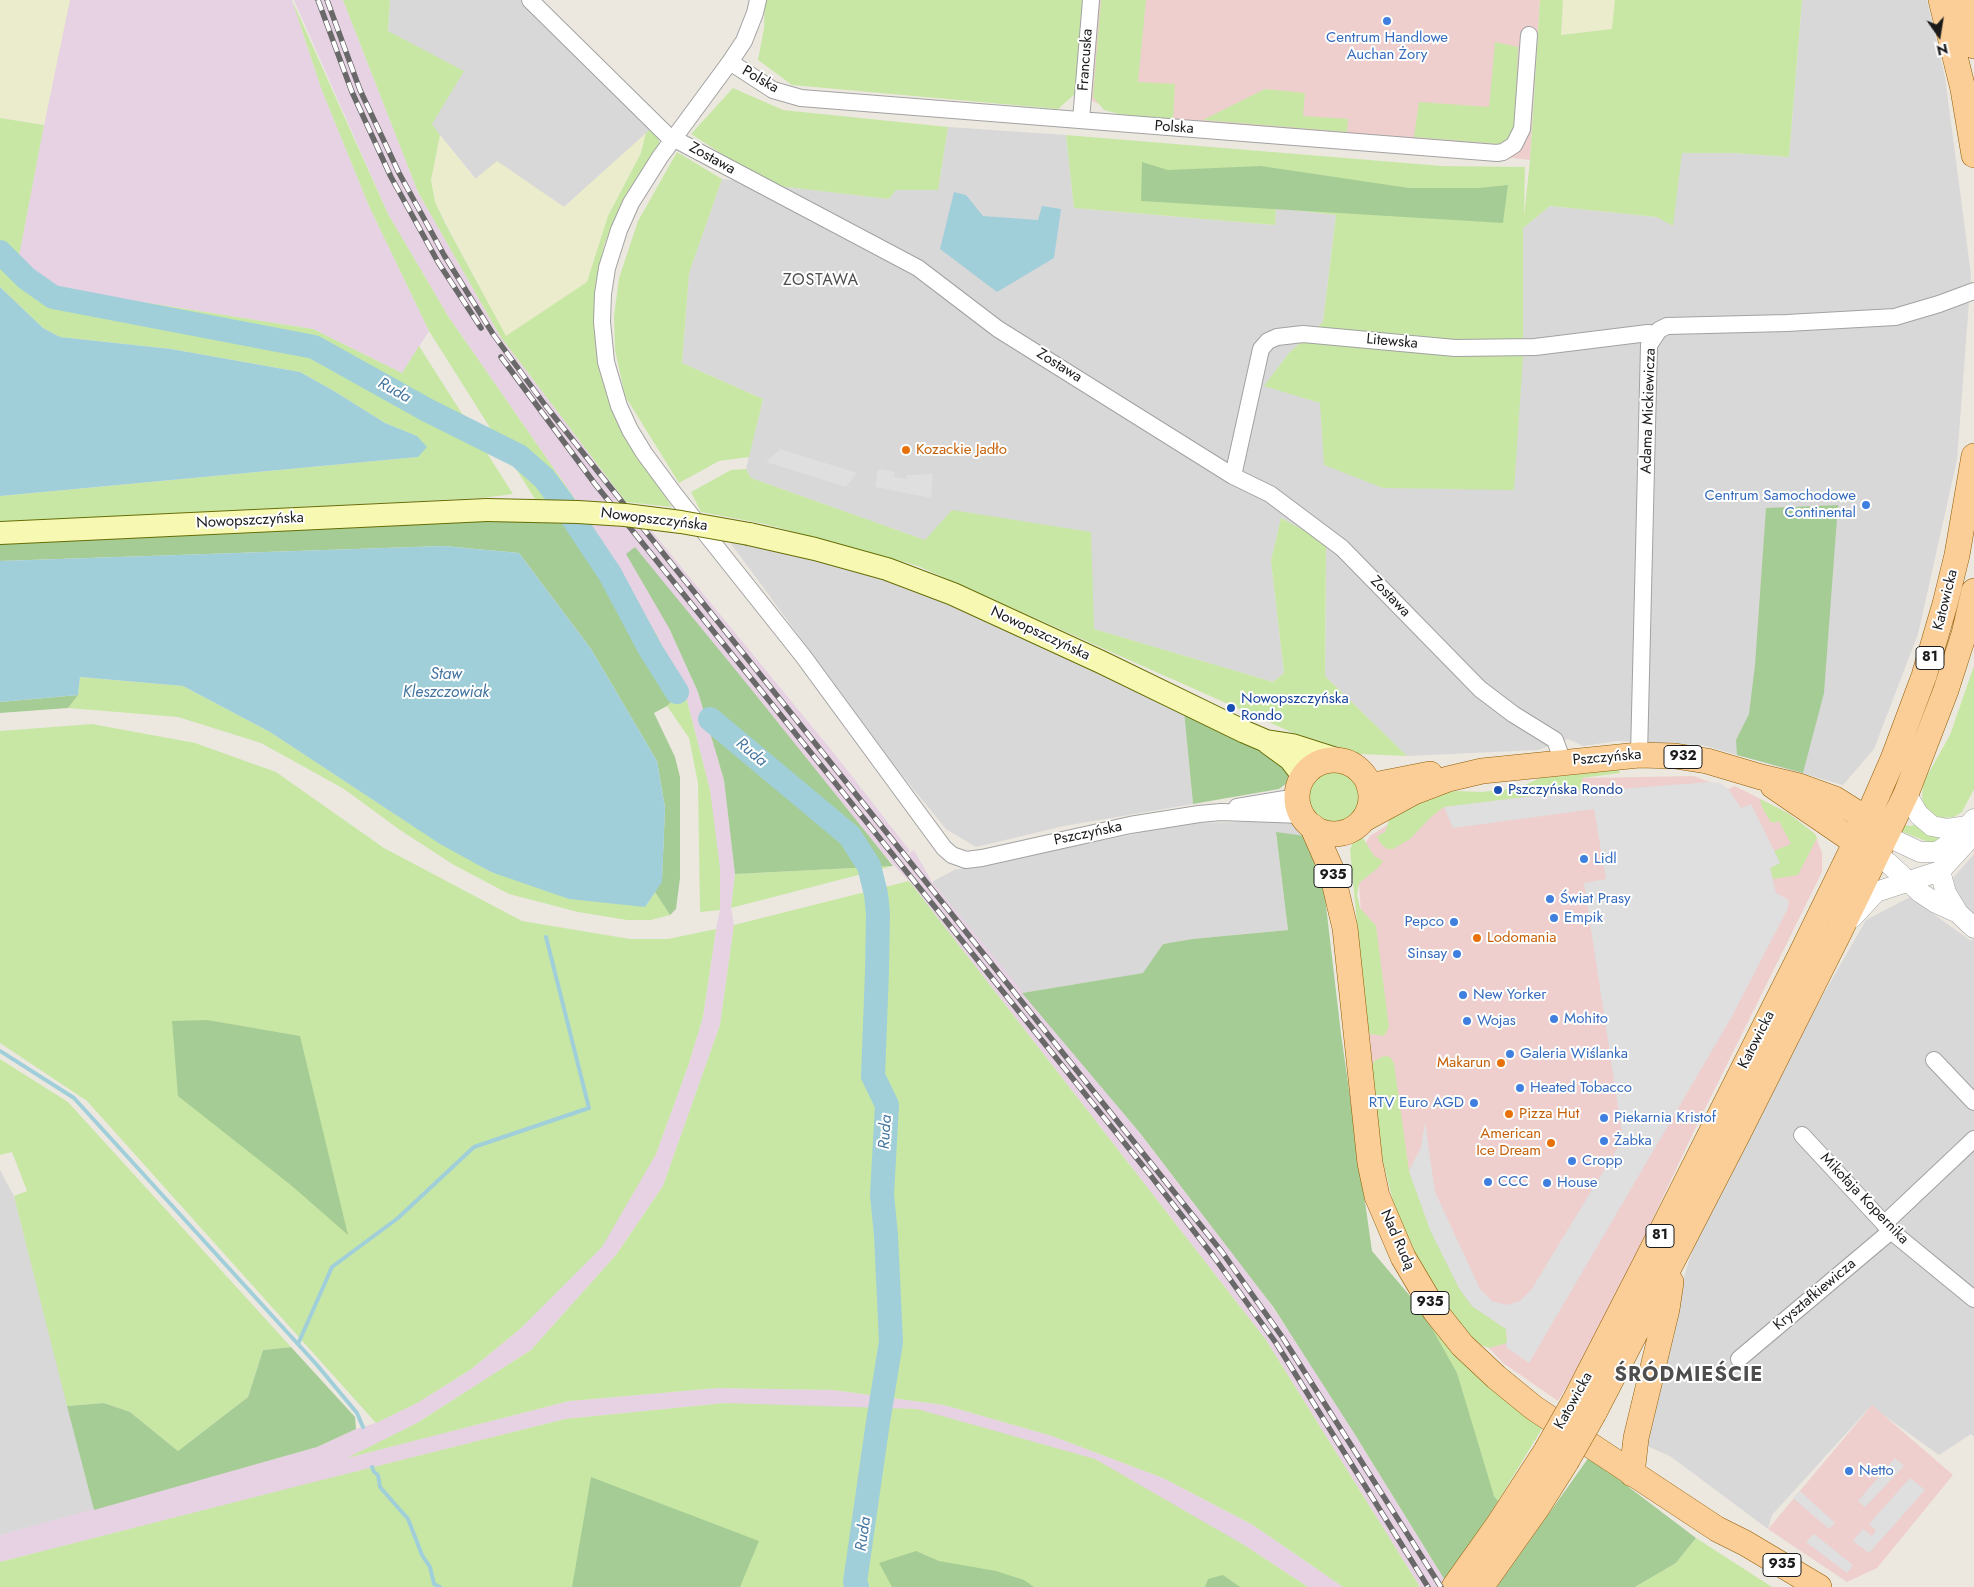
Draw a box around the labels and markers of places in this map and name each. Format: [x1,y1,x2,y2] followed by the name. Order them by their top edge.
[1381,15,1393,27] marker: Centrum Handlowe Auchan Żory
[1326,29,1448,64] place label: Centrum Handlowe Auchan Żory
[916,441,1007,459] place label: Kozackie Jadło
[900,444,912,456] marker: Kozackie Jadło
[1705,487,1856,522] place label: Centrum Samochodowe Continental
[1860,499,1872,511] marker: Centrum Samochodowe Continental
[1241,690,1349,725] place label: Nowopszczyńska Rondo
[1225,702,1237,714] marker: Nowopszczyńska Rondo
[1508,781,1623,799] place label: Pszczyńska Rondo
[1492,784,1504,796] marker: Pszczyńska Rondo
[1594,850,1617,868] place label: Lidl
[1578,853,1590,865] marker: Lidl
[1560,890,1630,908] place label: Świat Prasy
[1544,893,1556,905] marker: Świat Prasy
[1564,909,1603,927] place label: Empik
[1548,912,1560,924] marker: Empik
[1405,913,1444,931] place label: Pepco
[1448,916,1460,928] marker: Pepco
[1487,929,1557,947] place label: Lodomania
[1471,932,1483,944] marker: Lodomania
[1407,945,1447,963] place label: Sinsay
[1451,948,1463,960] marker: Sinsay
[1473,986,1546,1004] place label: New Yorker
[1457,989,1469,1001] marker: New Yorker
[1564,1010,1608,1028] place label: Mohito
[1477,1012,1516,1030] place label: Wojas
[1548,1013,1560,1025] marker: Mohito
[1461,1015,1473,1027] marker: Wojas
[1520,1045,1628,1063] place label: Galeria Wiślanka
[1504,1048,1516,1060] marker: Galeria Wiślanka
[1437,1054,1491,1072] place label: Makarun
[1495,1057,1507,1069] marker: Makarun
[1530,1079,1632,1097] place label: Heated Tobacco
[1514,1082,1526,1094] marker: Heated Tobacco
[1369,1094,1464,1112] place label: RTV Euro AGD
[1468,1097,1480,1109] marker: RTV Euro AGD
[1519,1105,1579,1123] place label: Pizza Hut
[1503,1108,1515,1120] marker: Pizza Hut
[1614,1109,1716,1127] place label: Piekarnia Kristof
[1598,1112,1610,1124] marker: Piekarnia Kristof
[1476,1125,1541,1160] place label: American Ice Dream
[1614,1132,1652,1150] place label: Żabka
[1598,1135,1610,1147] marker: Żabka
[1545,1137,1557,1149] marker: American Ice Dream
[1582,1152,1622,1170] place label: Cropp
[1566,1155,1578,1167] marker: Cropp
[1498,1173,1529,1191] place label: CCC
[1557,1174,1598,1192] place label: House
[1482,1176,1494,1188] marker: CCC
[1541,1177,1553,1189] marker: House
[1859,1462,1894,1480] place label: Netto
[1843,1465,1855,1477] marker: Netto

